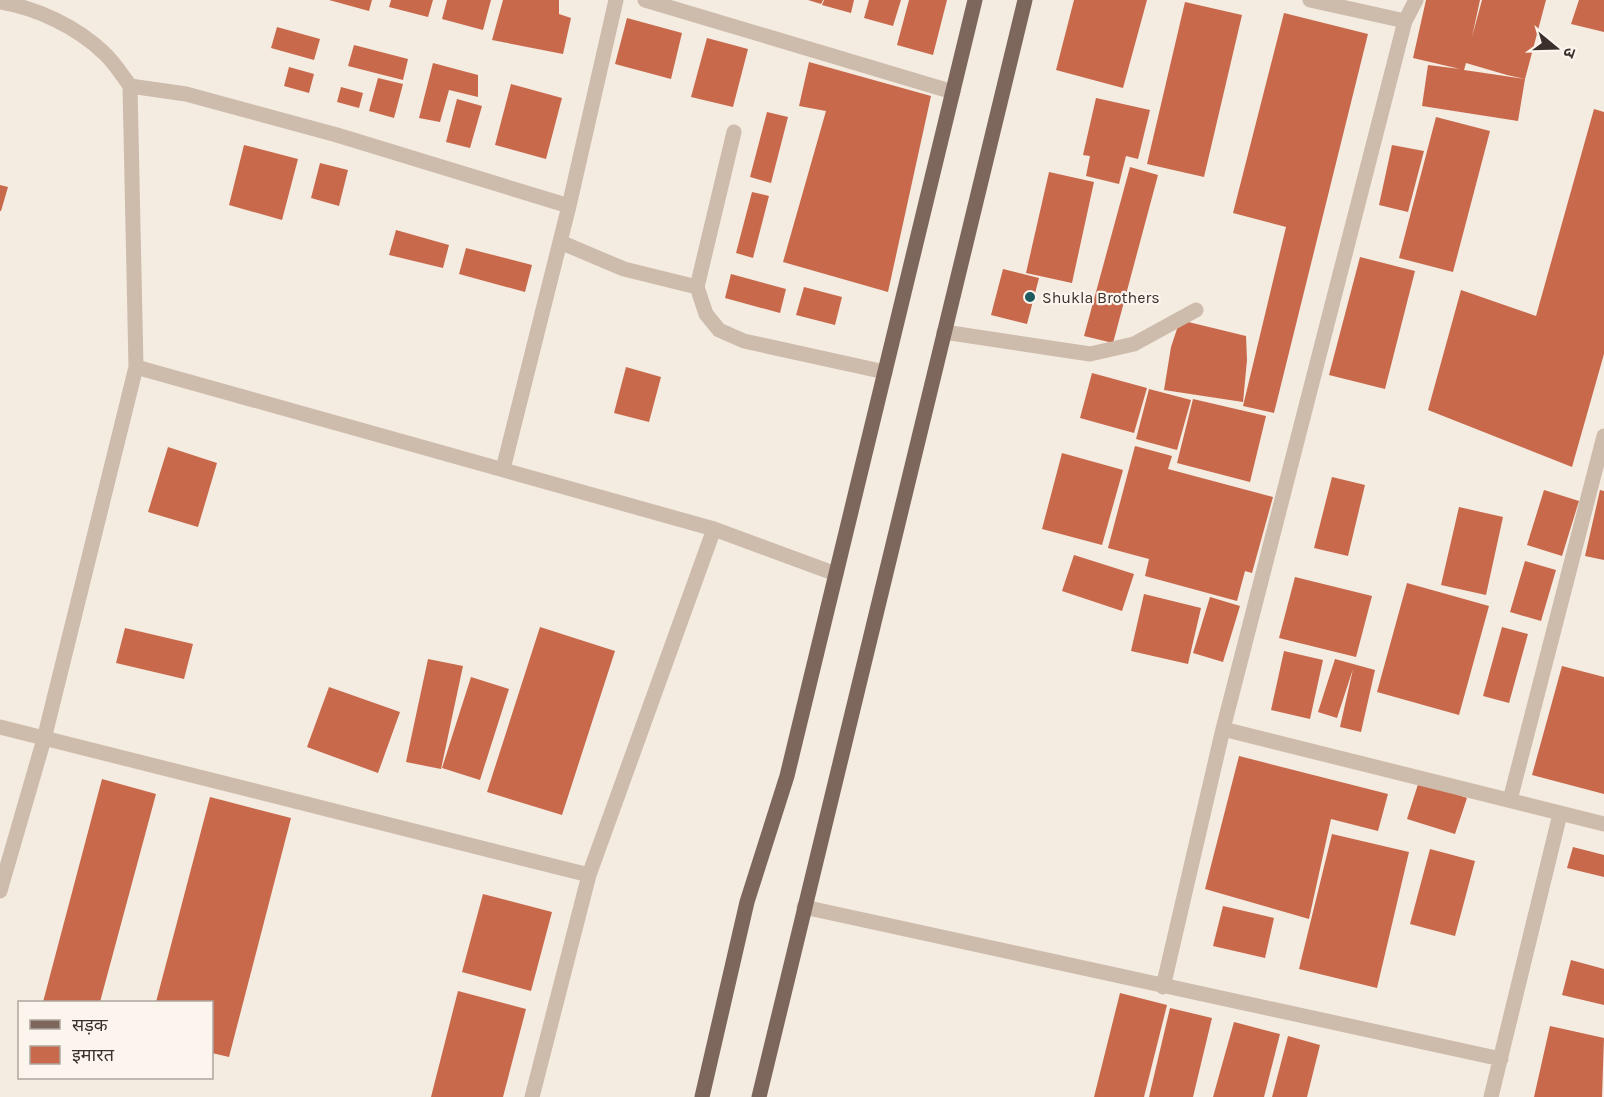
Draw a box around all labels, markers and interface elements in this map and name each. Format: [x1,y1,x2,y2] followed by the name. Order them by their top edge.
[1526,18,1586,78] north arrow
[1559,45,1580,61] text: उ
[1042,288,1160,307] place label: Shukla Brothers
[1023,290,1037,304] marker: Shukla Brothers
[18,1001,213,1079] legend
[72,1014,109,1036] text: सड़क
[72,1044,115,1066] text: इमारत

